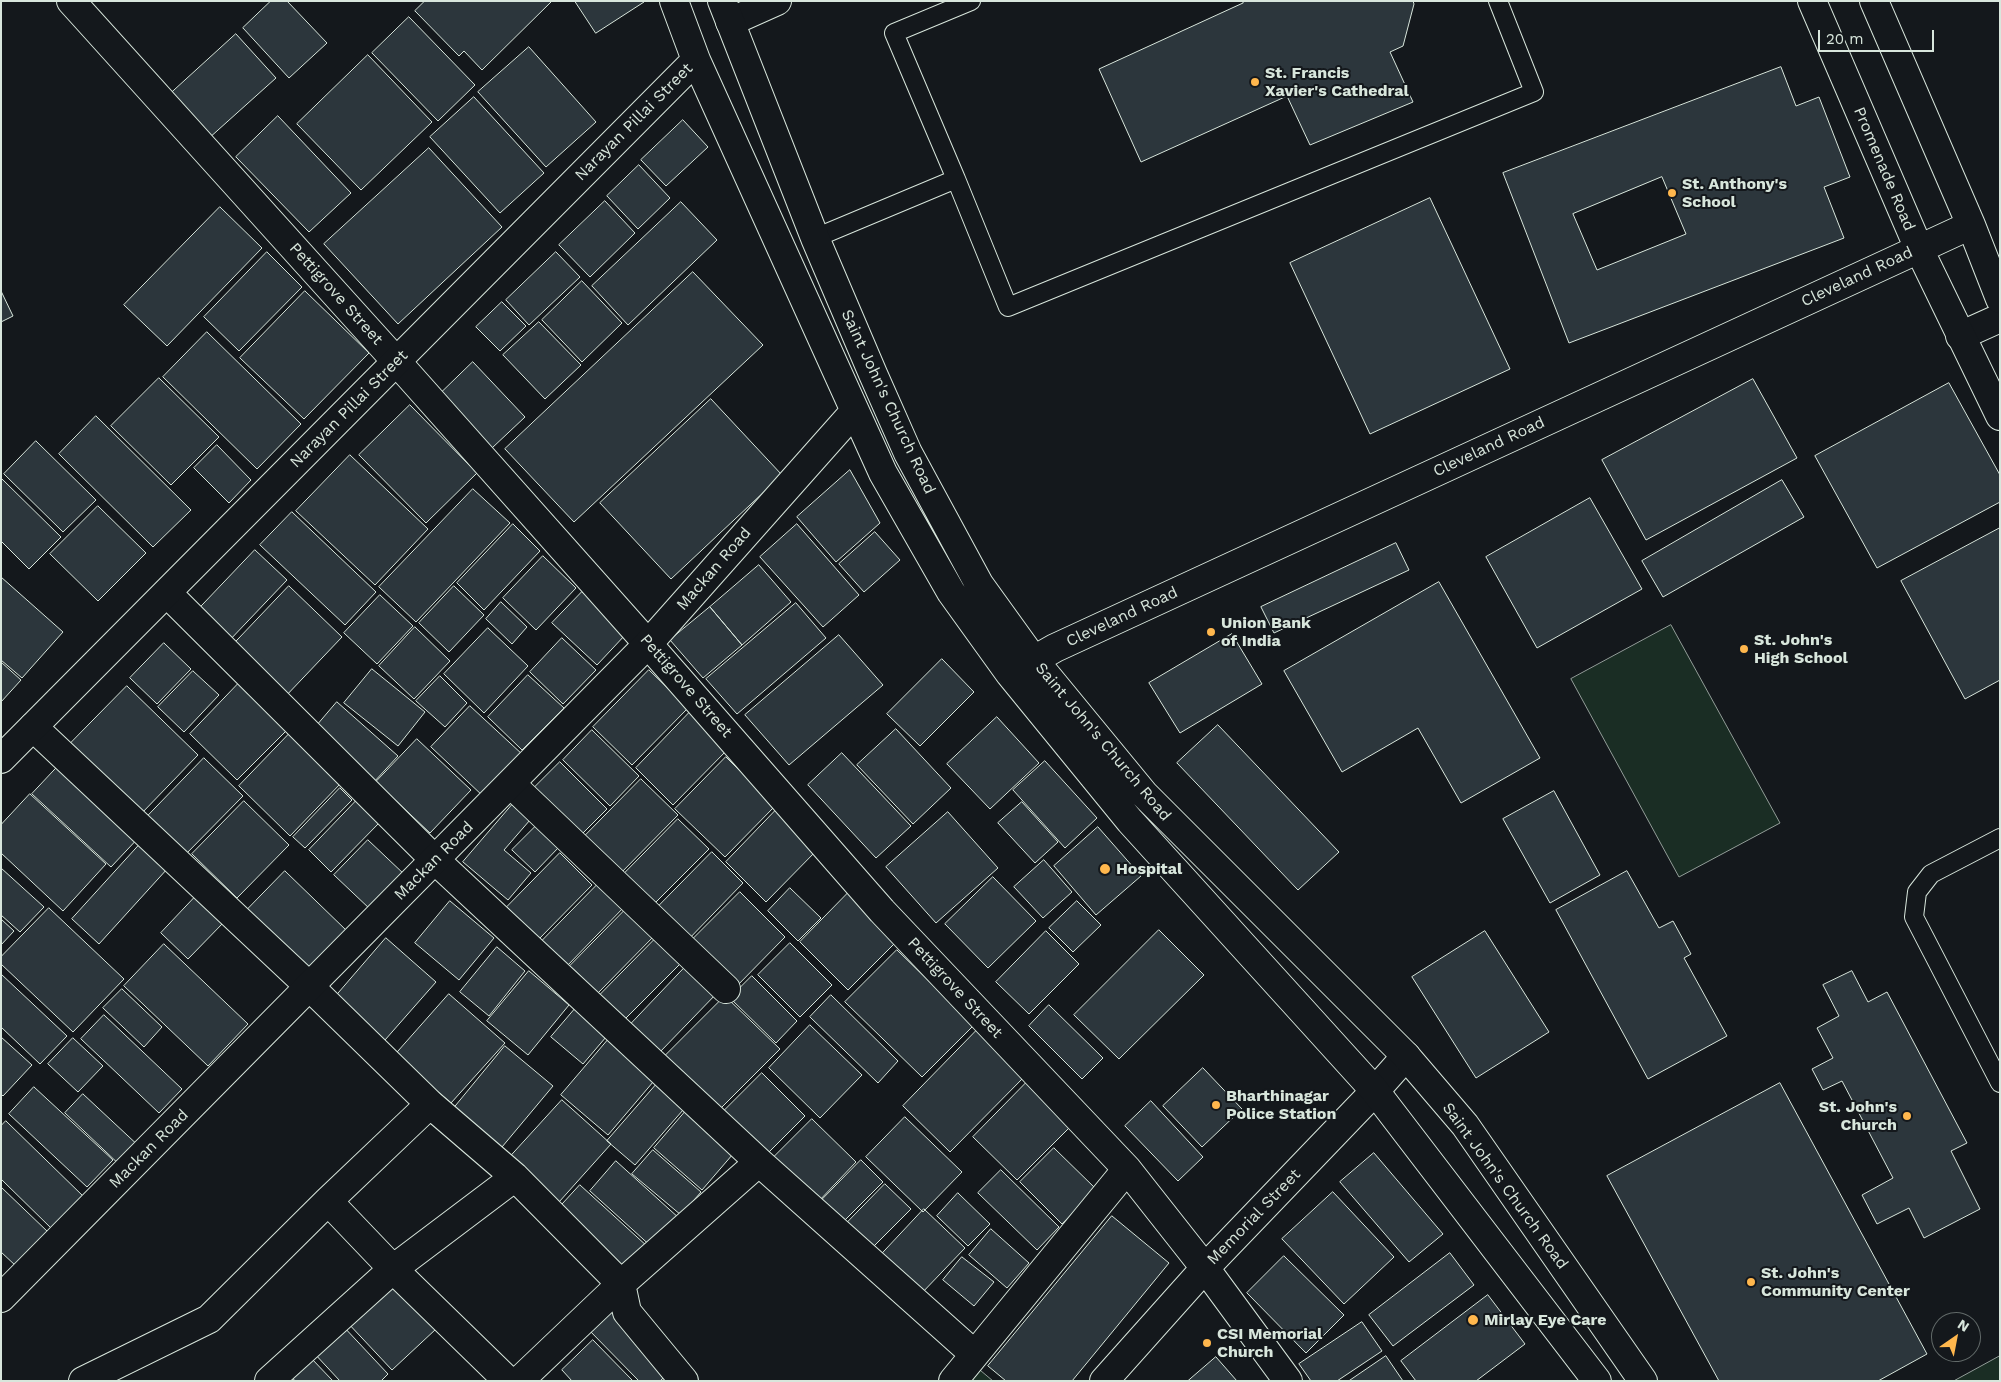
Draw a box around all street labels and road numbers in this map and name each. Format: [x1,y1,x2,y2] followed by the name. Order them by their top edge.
[571,59,697,185] street label: Narayan Pillai Street
[1849,104,1919,234] street label: Promenade Road
[285,239,387,349] street label: Pettigrove Street
[1798,243,1916,311] street label: Cleveland Road
[837,307,939,497] street label: Saint John's Church Road
[286,346,412,472] street label: Narayan Pillai Street
[1430,413,1548,481] street label: Cleveland Road
[673,523,755,615] street label: Mackan Road
[1063,583,1181,651] street label: Cleveland Road
[636,630,736,742] street label: Pettigrove Street
[1031,659,1175,825] street label: Saint John's Church Road
[390,817,478,905] street label: Mackan Road
[903,934,1007,1042] street label: Pettigrove Street
[1438,1099,1572,1273] street label: Saint John's Church Road
[105,1105,193,1193] street label: Mackan Road
[1203,1165,1305,1269] street label: Memorial Street

